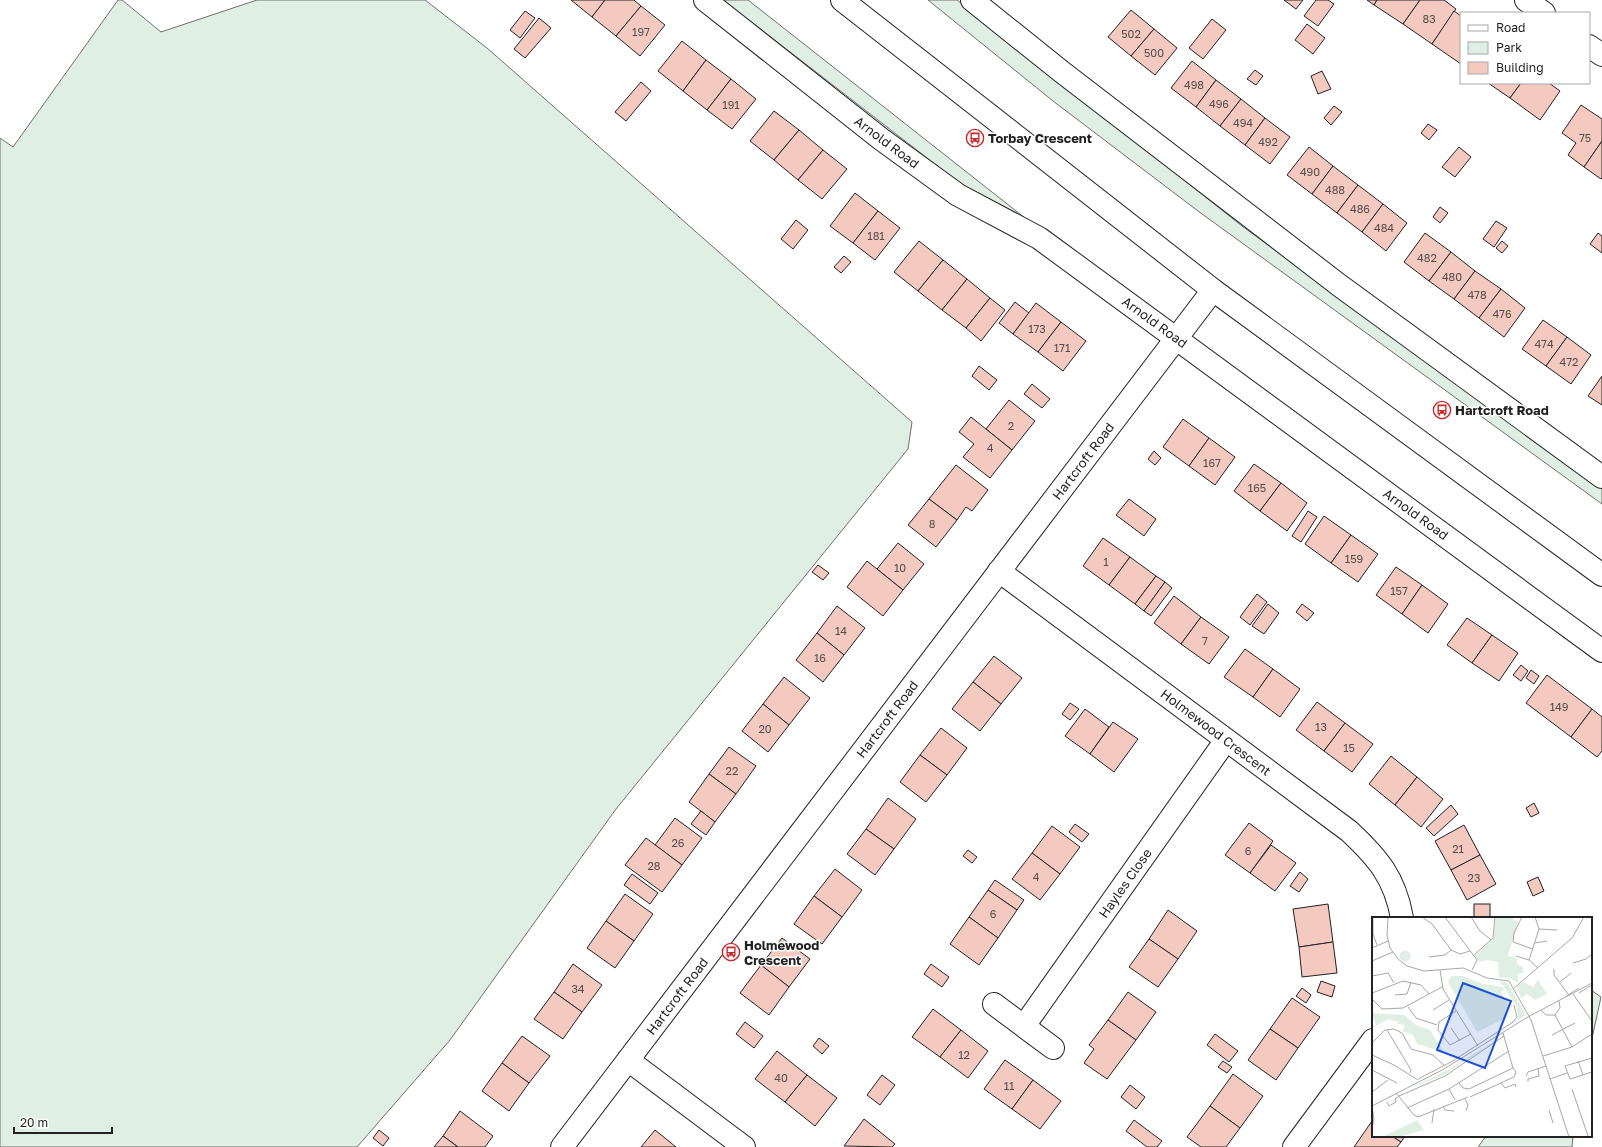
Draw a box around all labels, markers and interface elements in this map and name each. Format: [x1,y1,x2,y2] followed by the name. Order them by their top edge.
[1422,12,1436,25] house number: 83
[1460,12,1590,84] legend
[1496,20,1525,35] text: Road
[632,25,650,38] house number: 197
[1121,27,1141,40] house number: 502
[1496,40,1522,55] text: Park
[1144,46,1164,59] house number: 500
[1496,60,1544,75] text: Building
[1184,78,1204,91] house number: 498
[1209,97,1229,110] house number: 496
[722,98,740,111] house number: 191
[852,113,922,171] street label: Arnold Road
[1233,116,1253,129] house number: 494
[965,128,985,148] bus stop icon: Torbay Crescent
[988,130,1092,146] place label: Torbay Crescent
[1579,131,1591,144] house number: 75
[1258,135,1278,148] house number: 492
[1300,165,1320,178] house number: 490
[1325,183,1345,196] house number: 488
[1350,202,1370,215] house number: 486
[1374,221,1394,234] house number: 484
[867,229,885,242] house number: 181
[1417,251,1437,264] house number: 482
[1442,270,1462,283] house number: 480
[1467,288,1487,301] house number: 478
[1119,293,1191,351] street label: Arnold Road
[1492,307,1512,320] house number: 476
[1028,322,1046,335] house number: 173
[1534,337,1554,350] house number: 474
[1054,341,1070,354] house number: 171
[1560,355,1578,368] house number: 472
[1432,400,1452,420] bus stop icon: Hartcroft Road
[1455,402,1549,418] place label: Hartcroft Road
[1008,419,1014,432] house number: 2
[1049,419,1117,503] street label: Hartcroft Road
[987,441,994,454] house number: 4
[1203,456,1221,469] house number: 167
[1248,481,1266,494] house number: 165
[1380,485,1452,543] street label: Arnold Road
[929,517,936,530] house number: 8
[1345,552,1363,565] house number: 159
[1103,555,1109,568] house number: 1
[894,561,906,574] house number: 10
[1390,584,1408,597] house number: 157
[835,624,847,637] house number: 14
[1202,634,1208,647] house number: 7
[814,651,826,664] house number: 16
[853,677,921,761] street label: Hartcroft Road
[1158,685,1274,779] street label: Holmewood Crescent
[1550,700,1568,713] house number: 149
[1315,720,1327,733] house number: 13
[758,722,772,735] house number: 20
[1343,741,1355,754] house number: 15
[726,764,738,777] house number: 22
[671,836,685,849] house number: 26
[1452,842,1464,855] house number: 21
[1245,844,1252,857] house number: 6
[1095,845,1155,921] street label: Hayles Close
[647,859,661,872] house number: 28
[1033,870,1040,883] house number: 4
[1468,871,1480,884] house number: 23
[990,907,997,920] house number: 6
[1372,917,1592,1137] inset map
[744,937,819,968] place label: Holmewood Crescent
[721,942,741,962] bus stop icon: Holmewood Crescent
[643,954,711,1038] street label: Hartcroft Road
[571,982,585,995] house number: 34
[958,1048,970,1061] house number: 12
[774,1071,788,1084] house number: 40
[1004,1079,1014,1092] house number: 11
[14,1109,112,1135] scale bar
[20,1115,48,1130] text: 20 m

